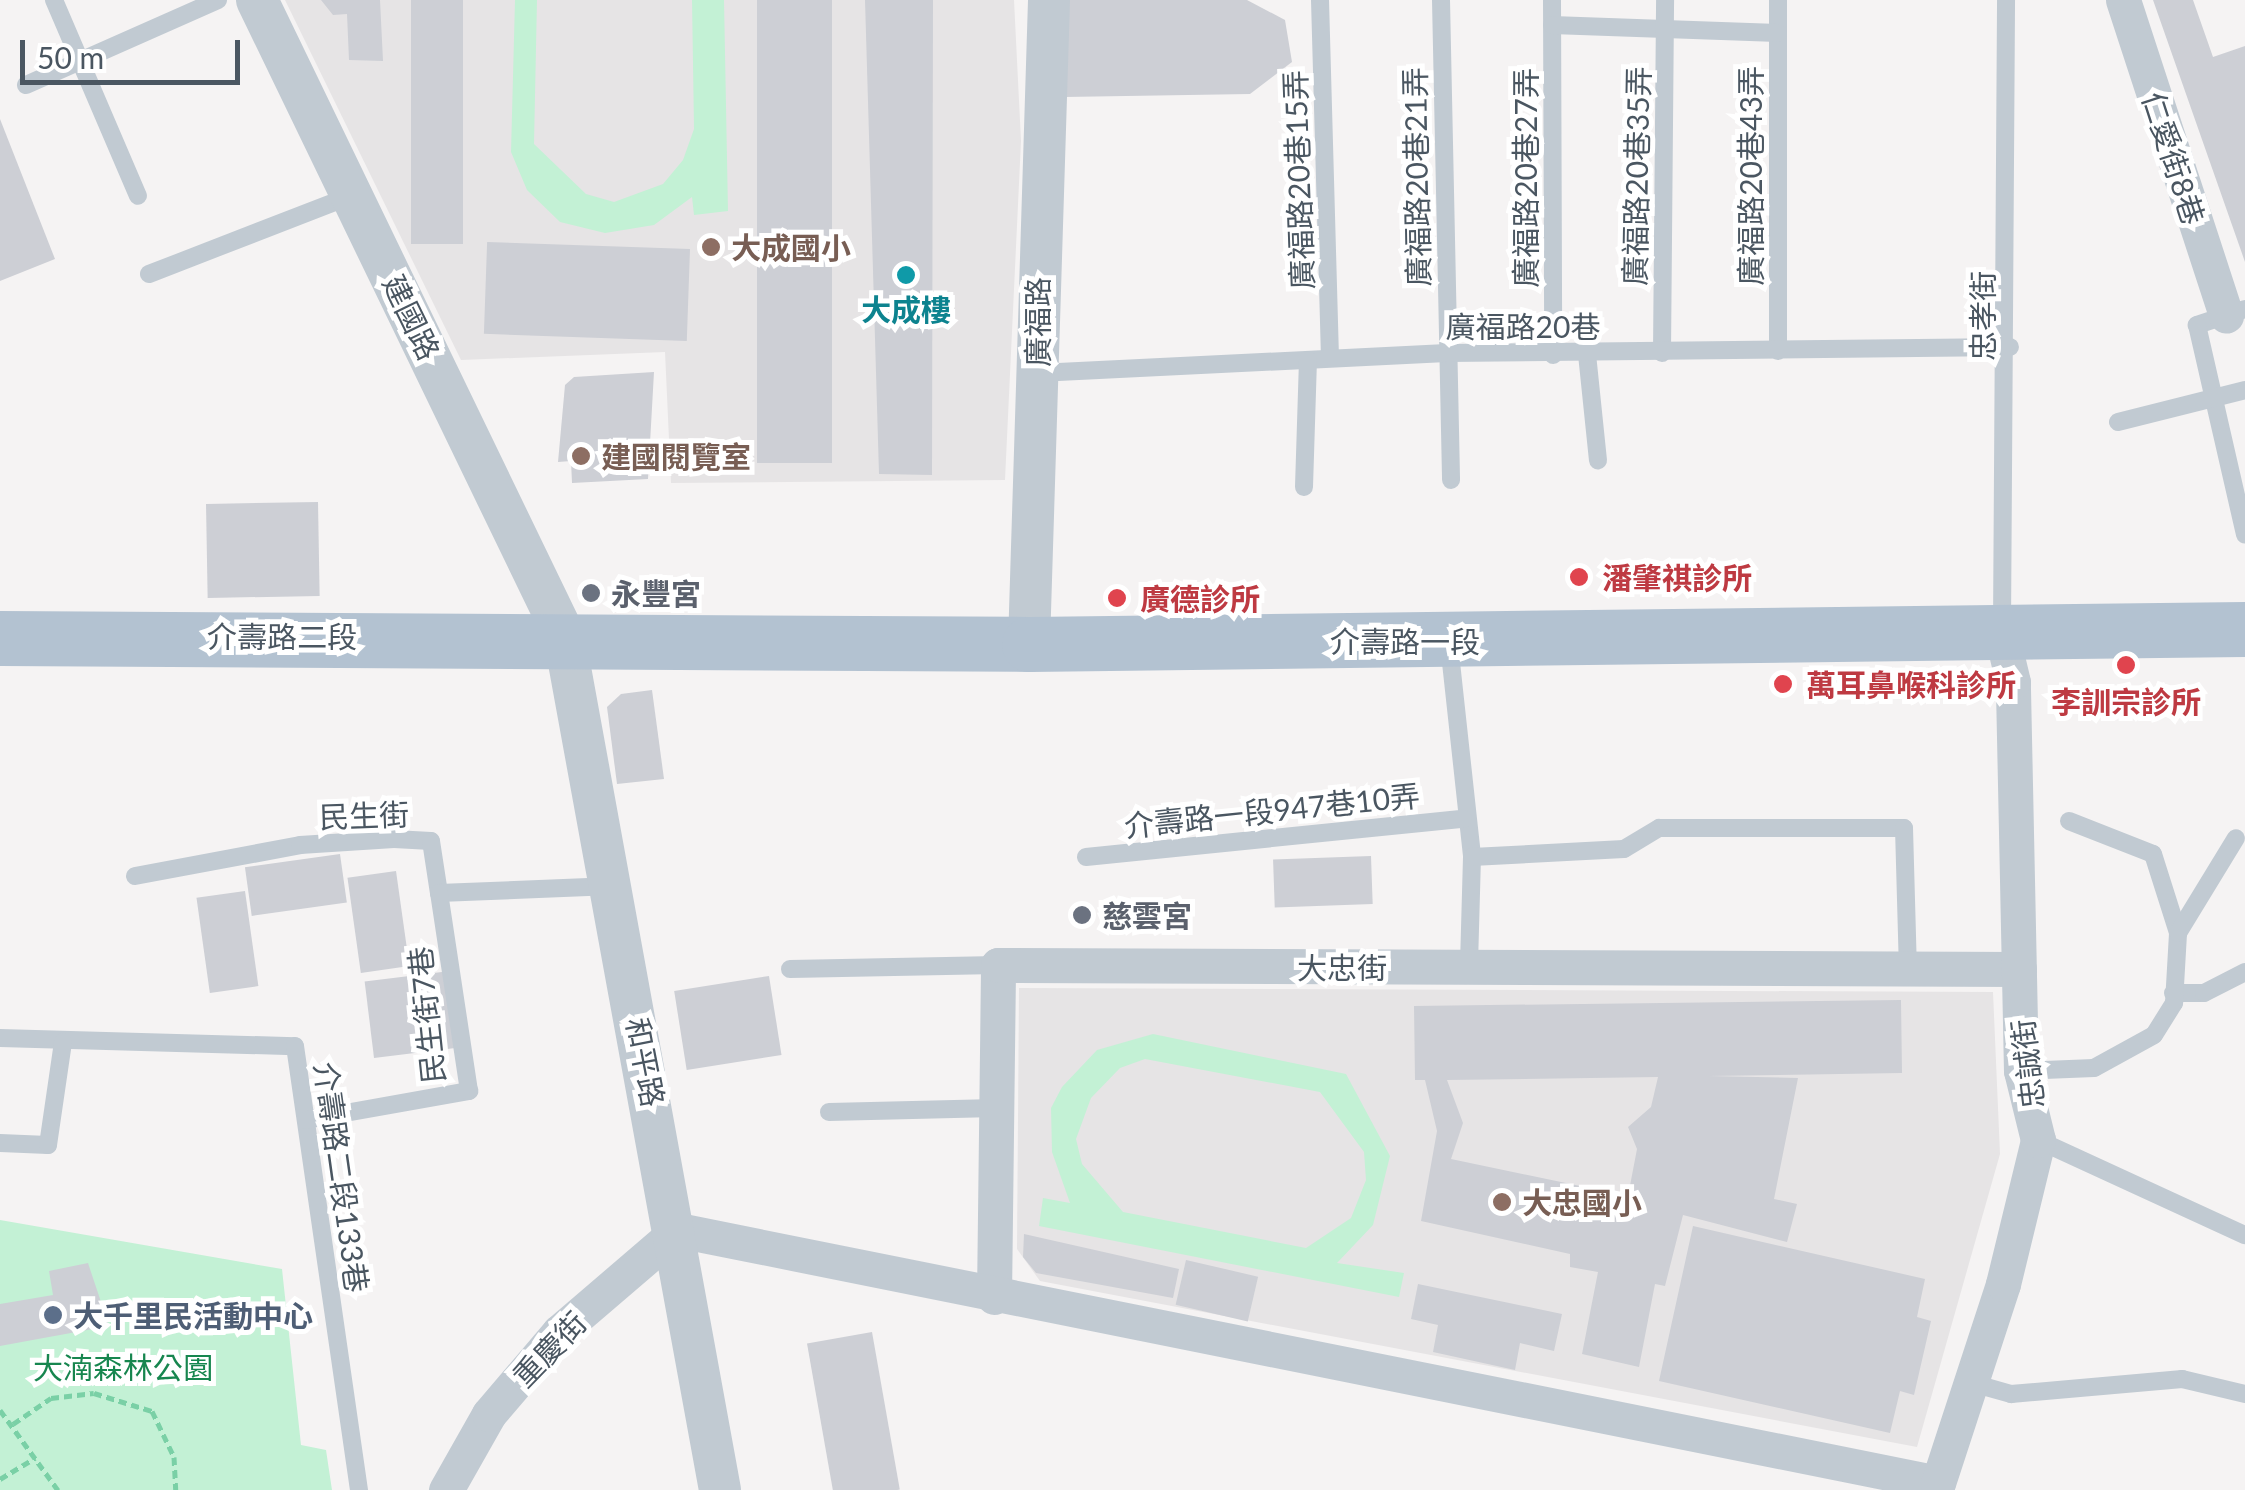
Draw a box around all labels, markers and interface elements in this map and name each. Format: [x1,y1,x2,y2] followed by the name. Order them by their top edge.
[25,20,245,82] scale bar
[37,39,104,75] text: 50 m
[1616,66,1656,286] street label: 廣福路20巷35弄
[1732,66,1768,286] street label: 廣福路20巷43弄
[1396,67,1436,287] street label: 廣福路20巷21弄
[1507,68,1543,288] street label: 廣福路20巷27弄
[1276,70,1320,290] street label: 廣福路20巷15弄
[2136,87,2212,229] street label: 仁愛街8巷
[731,229,851,265] place label: 大成國小
[700,236,722,258] marker: 大成國小
[895,264,917,286] marker: 大成樓
[376,269,448,365] street label: 建國路
[1964,271,2000,361] street label: 忠孝街
[1019,277,1055,367] street label: 廣福路
[861,291,951,327] place label: 大成樓
[1446,308,1600,344] street label: 廣福路20巷
[601,438,751,474] place label: 建國閱覽室
[570,445,592,467] marker: 建國閱覽室
[1602,559,1752,595] place label: 潘肇祺診所
[1566,564,1592,590] marker: 潘肇祺診所
[611,575,701,611] place label: 永豐宮
[1140,580,1260,616] place label: 廣德診所
[580,582,602,604] marker: 永豐宮
[1104,585,1130,611] marker: 廣德診所
[207,618,357,654] street label: 介壽路二段
[1330,623,1480,659] street label: 介壽路一段
[2113,652,2139,678] marker: 李訓宗診所
[1806,666,2016,702] place label: 萬耳鼻喉科診所
[1770,671,1796,697] marker: 萬耳鼻喉科診所
[2051,683,2201,719] place label: 李訓宗診所
[1122,777,1422,843] street label: 介壽路一段947巷10弄
[318,795,410,835] street label: 民生街
[1102,897,1192,933] place label: 慈雲宮
[1071,904,1093,926] marker: 慈雲宮
[401,945,451,1085] street label: 民生街7巷
[1297,949,1387,985] street label: 大忠街
[620,1014,672,1110] street label: 和平路
[2004,1017,2050,1111] street label: 忠誠街
[308,1060,376,1294] street label: 介壽路二段133巷
[1522,1184,1642,1220] place label: 大忠國小
[1491,1191,1513,1213] marker: 大忠國小
[73,1297,313,1333] place label: 大千里民活動中心
[42,1304,64,1326] marker: 大千里民活動中心
[505,1304,593,1394] street label: 重慶街
[33,1349,213,1385] park label: 大湳森林公園

